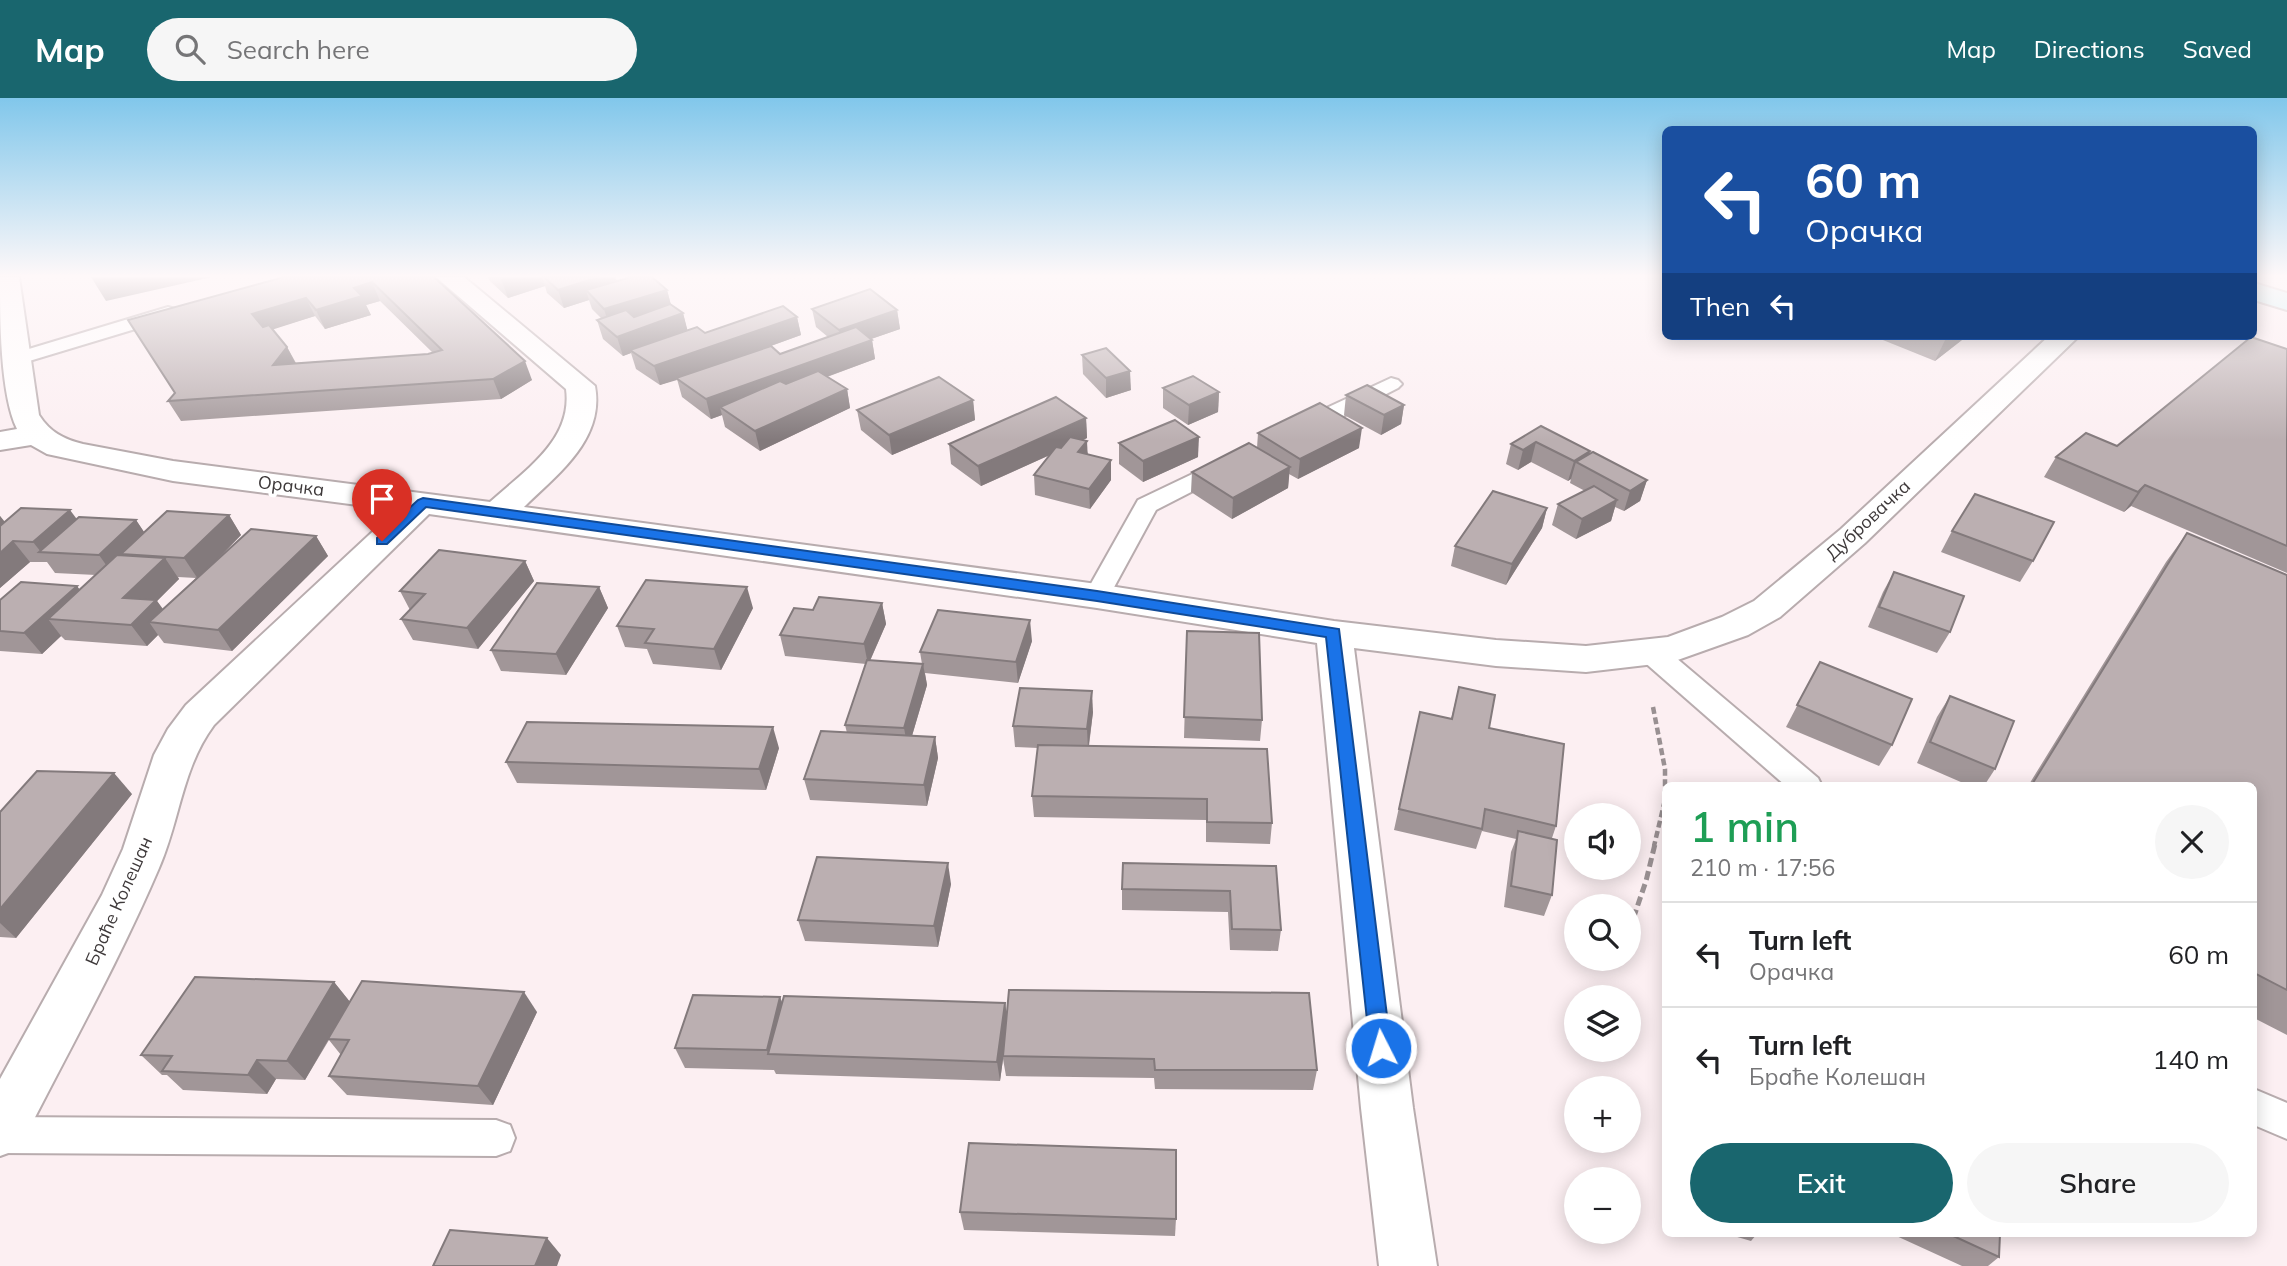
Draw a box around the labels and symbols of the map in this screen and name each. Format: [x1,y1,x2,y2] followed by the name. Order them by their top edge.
[352,469,412,541] pin
[257,470,326,501] street label: Орачка
[1820,475,1915,565] street label: Дубровачка
[80,833,157,969] street label: Браће Колешан
[1344,1011,1418,1085] position arrow

